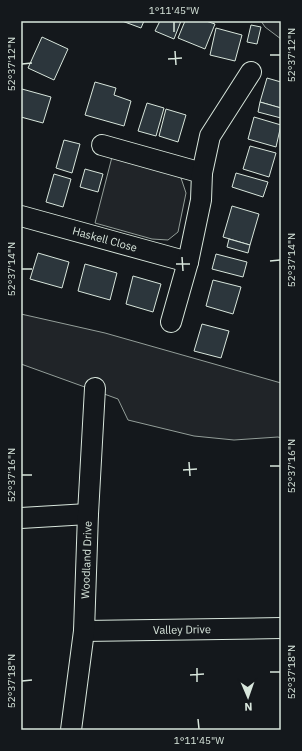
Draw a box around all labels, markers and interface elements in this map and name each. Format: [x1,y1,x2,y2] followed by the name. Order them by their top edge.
[149,4,199,17] text: 1°11'45"W
[285,28,298,82] text: 52°37'12"N
[5,37,18,91] text: 52°37'12"N
[71,224,139,255] street label: Haskell Close
[285,233,298,287] text: 52°37'14"N
[5,242,18,296] text: 52°37'14"N
[285,439,298,493] text: 52°37'16"N
[5,448,18,502] text: 52°37'16"N
[78,521,95,599] street label: Woodland Drive
[153,622,211,637] street label: Valley Drive
[285,645,298,699] text: 52°37'18"N
[5,654,18,708] text: 52°37'18"N
[228,677,268,717] north arrow
[244,700,253,714] text: N
[174,734,224,747] text: 1°11'45"W

